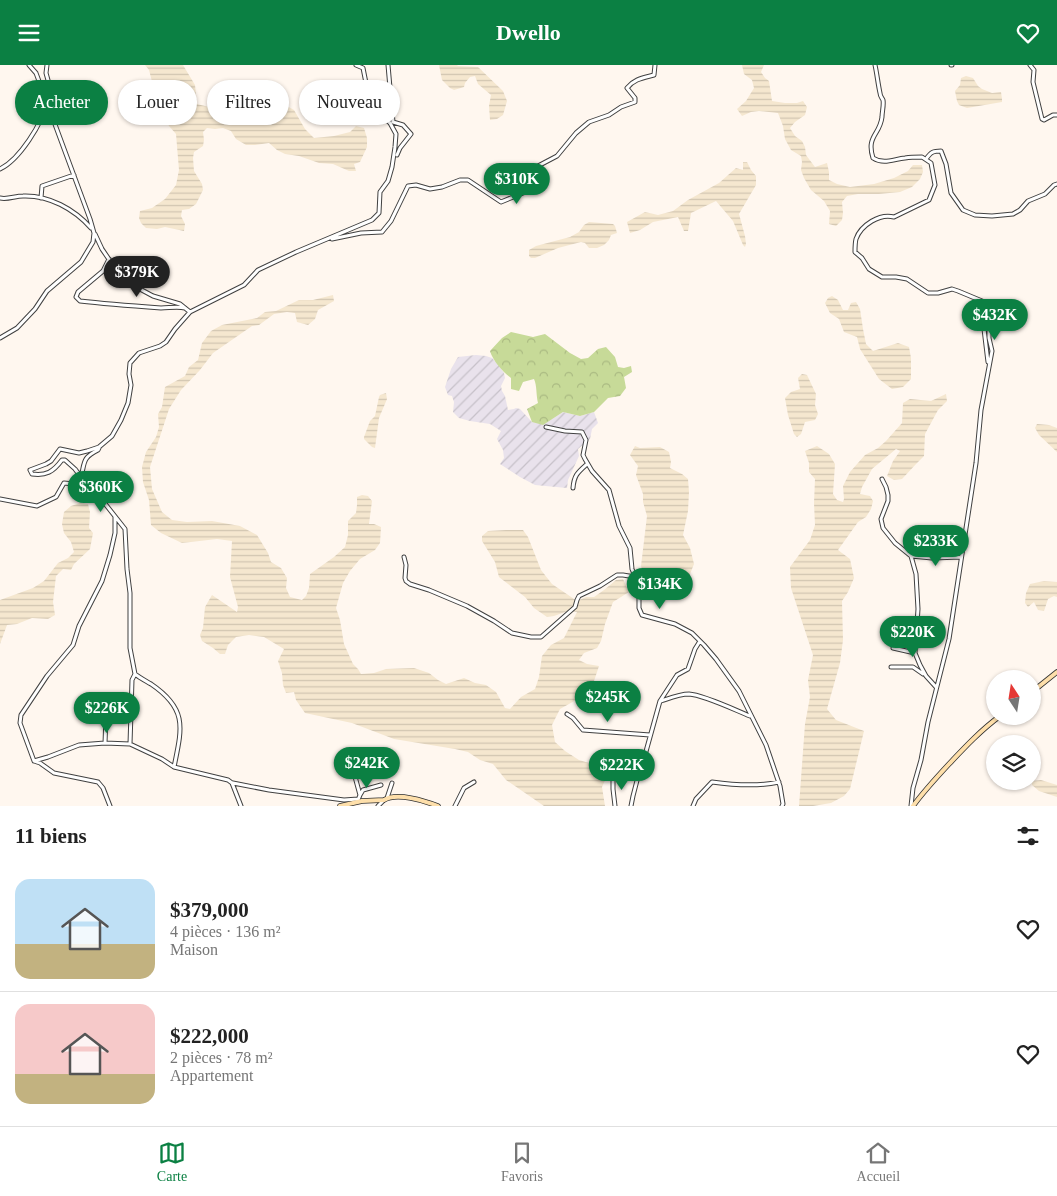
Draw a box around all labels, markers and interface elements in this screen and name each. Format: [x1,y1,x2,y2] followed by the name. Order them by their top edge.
[15,19,43,47] icon: menu
[1014,19,1042,47] icon: heart
[496,20,561,45] text: Dwello
[15,80,108,125] chip: Acheter
[118,80,197,125] chip: Louer
[207,80,289,125] chip: Filtres
[299,80,400,125] chip: Nouveau
[482,163,552,205] pin: $310K
[495,170,539,187] text: $310K
[102,255,172,298] pin: $379K
[115,263,159,280] text: $379K
[960,299,1030,341] pin: $432K
[973,306,1017,323] text: $432K
[66,471,136,513] pin: $360K
[79,478,123,495] text: $360K
[901,525,971,567] pin: $233K
[914,532,958,549] text: $233K
[625,567,695,610] pin: $134K
[638,575,682,592] text: $134K
[878,615,948,658] pin: $220K
[891,623,935,640] text: $220K
[986,670,1041,725] north arrow
[986,670,1041,790] map controls
[573,681,643,723] pin: $245K
[586,688,630,705] text: $245K
[72,691,142,734] pin: $226K
[85,699,129,716] text: $226K
[986,735,1041,790] button: layers
[332,747,402,789] pin: $242K
[587,749,657,791] pin: $222K
[345,754,389,771] text: $242K
[600,756,644,773] text: $222K
[1014,822,1042,850] icon: filters
[15,824,87,848] text: 11 biens
[170,898,249,922] text: $379,000
[55,899,115,959] icon: home
[1014,915,1042,943] icon: heart
[170,923,281,940] text: 4 pièces · 136 m²
[170,941,218,958] text: Maison
[55,1024,115,1084] icon: home
[170,1024,249,1048] text: $222,000
[1014,1040,1042,1068] icon: heart
[170,1049,273,1066] text: 2 pièces · 78 m²
[170,1067,254,1084] text: Appartement
[157,1139,187,1185] tab: Carte
[501,1139,543,1185] tab: Favoris
[857,1139,900,1185] tab: Accueil

